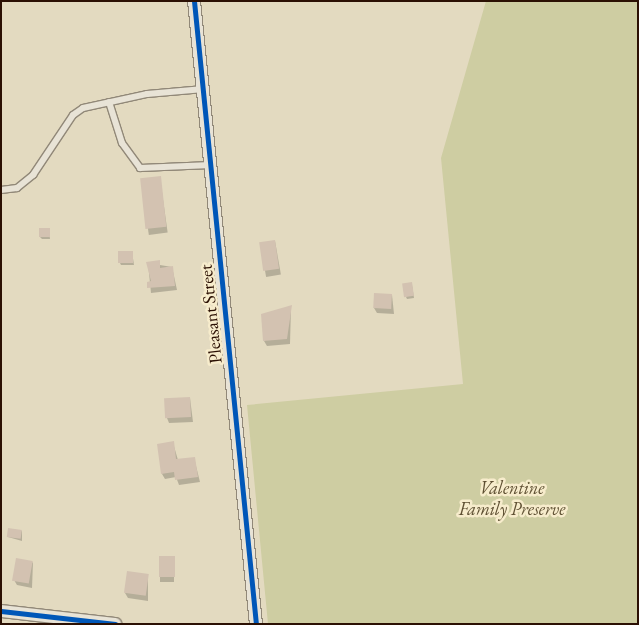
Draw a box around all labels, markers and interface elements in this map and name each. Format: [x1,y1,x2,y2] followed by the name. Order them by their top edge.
[195,263,227,365] street label: Pleasant Street
[459,478,565,520] park label: Valentine Family Preserve

